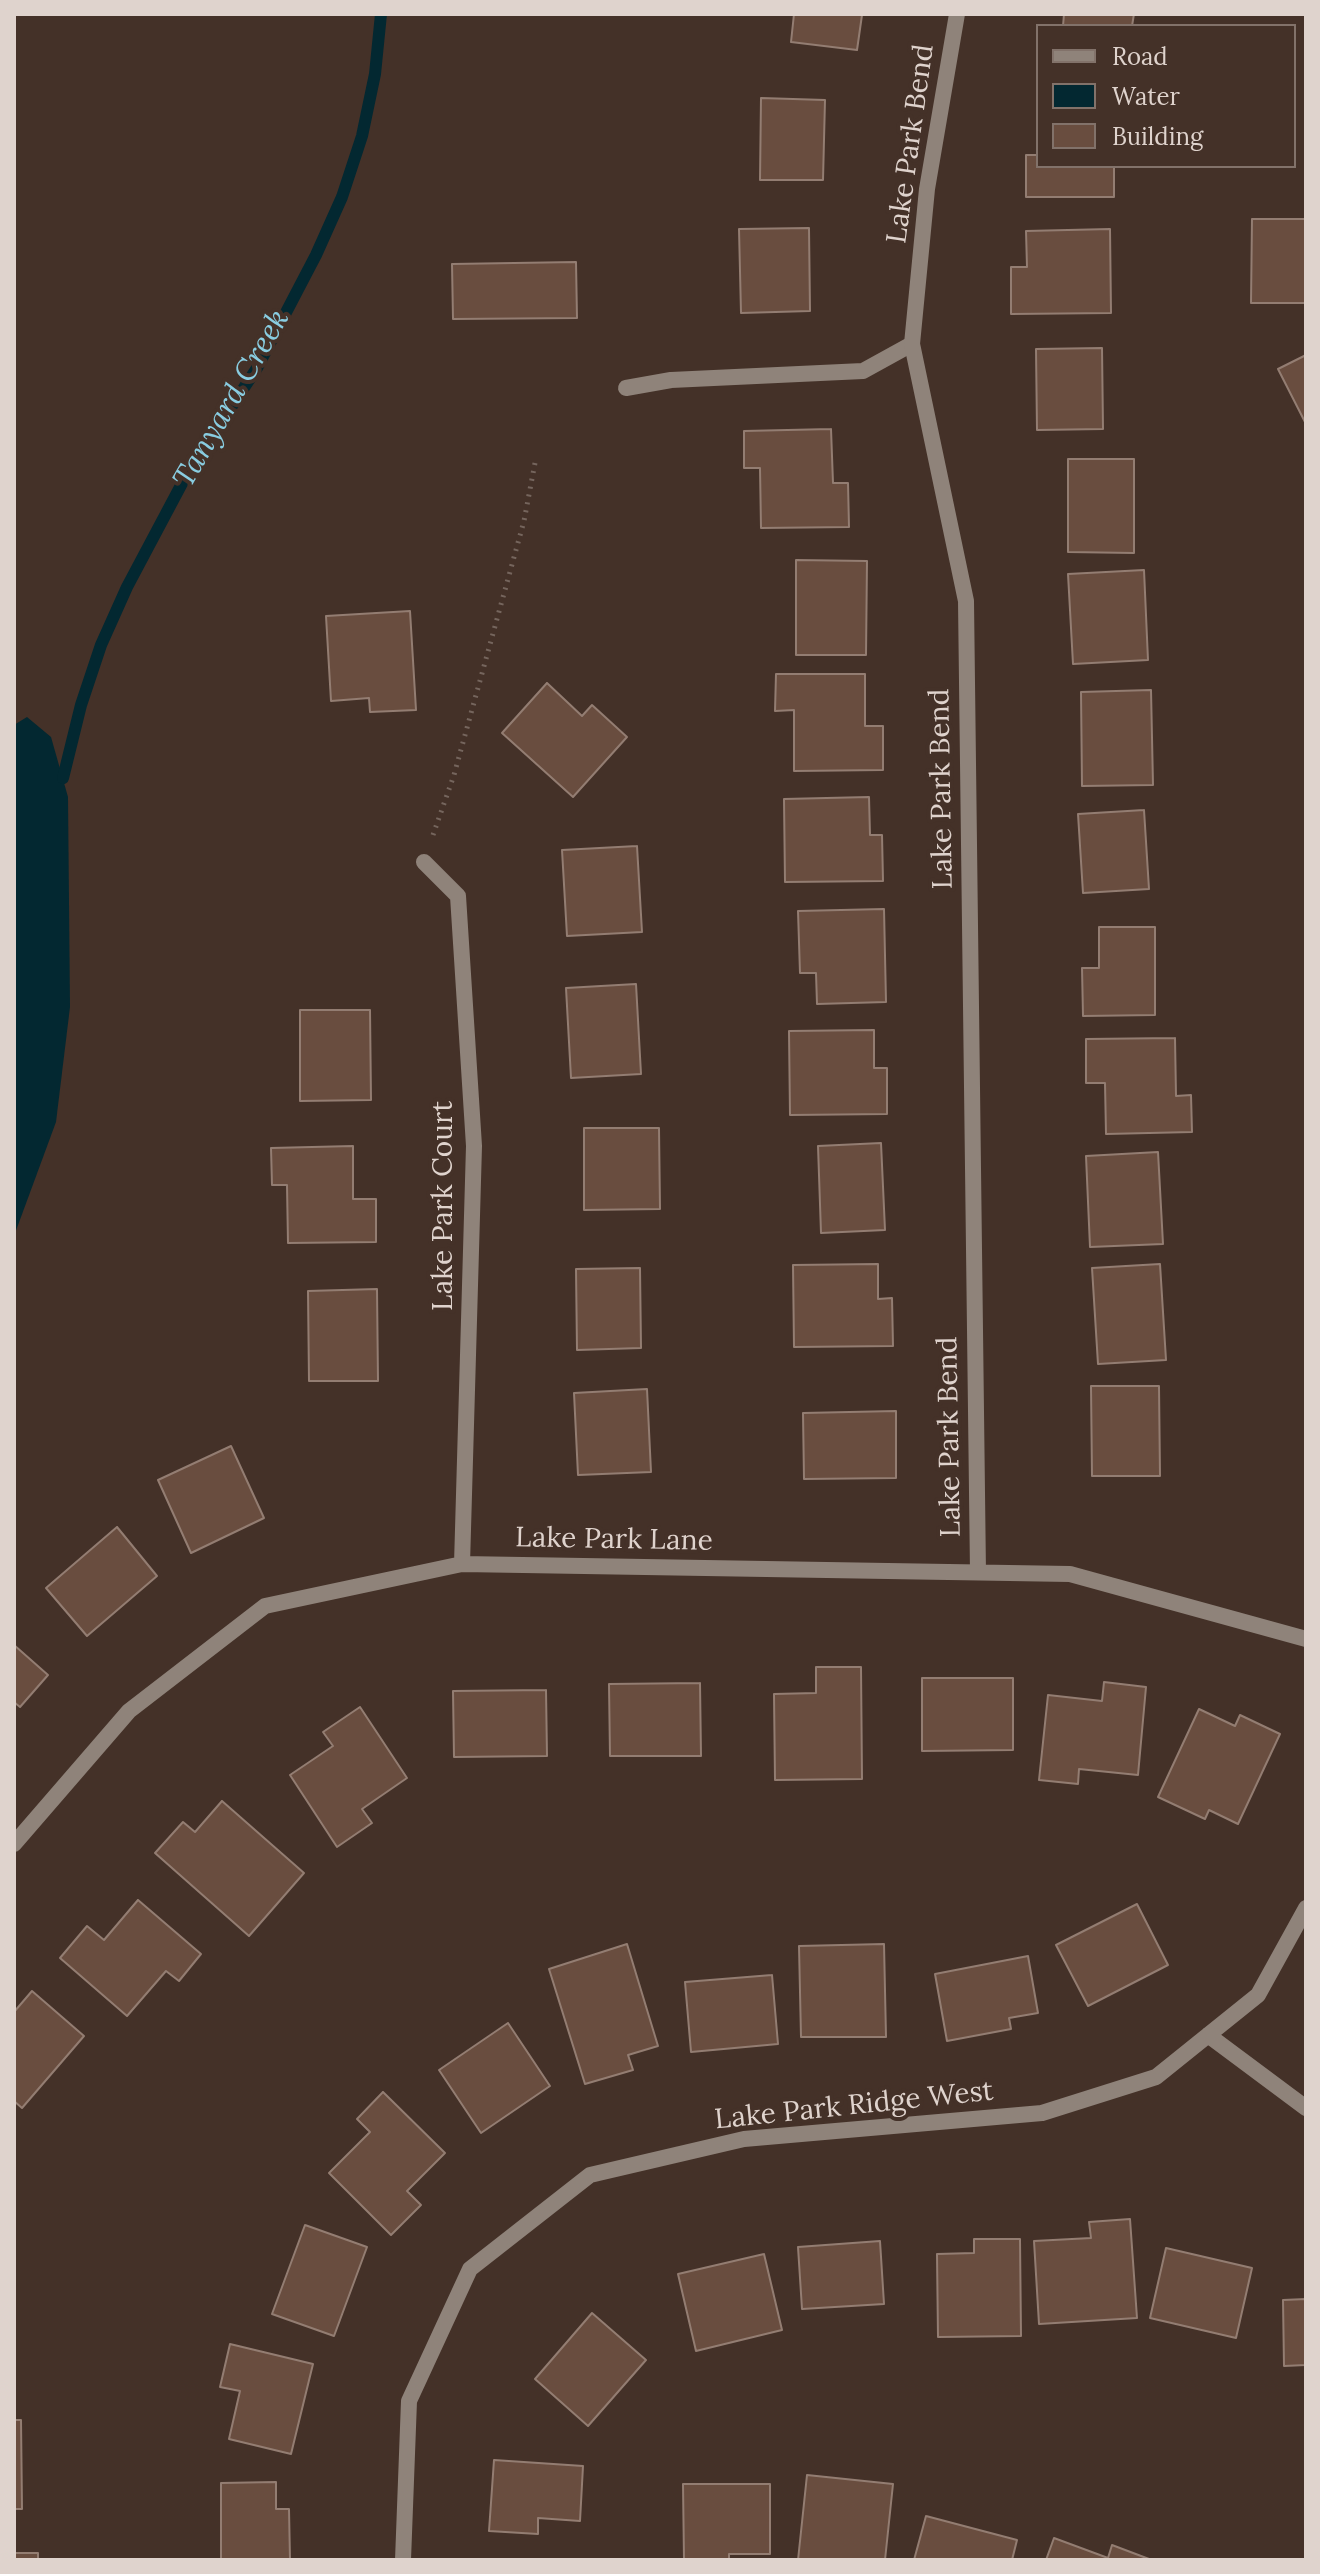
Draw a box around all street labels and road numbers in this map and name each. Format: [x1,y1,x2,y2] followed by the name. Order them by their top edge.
[880,42,942,246] street label: Lake Park Bend
[923,688,961,890] street label: Lake Park Bend
[427,1101,461,1311] street label: Lake Park Court
[931,1336,969,1538] street label: Lake Park Bend
[515,1521,713,1559] street label: Lake Park Lane
[713,2075,995,2137] street label: Lake Park Ridge West

